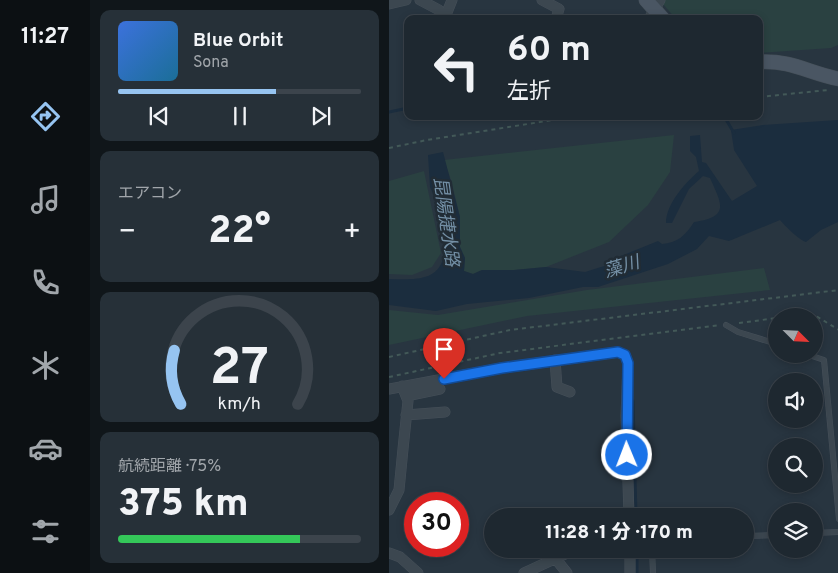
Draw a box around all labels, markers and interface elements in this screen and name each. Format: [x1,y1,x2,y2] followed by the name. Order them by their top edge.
[21,24,69,51] text: 11:27
[193,29,283,53] text: Blue Orbit
[507,29,591,73] text: 60 m
[424,35,489,100] icon: left
[193,53,229,73] text: Sona
[507,79,551,106] text: 左折
[28,99,63,134] icon: directions
[145,102,173,130] icon: previous
[226,102,254,130] icon: pause
[307,102,335,130] icon: next
[427,176,463,270] water label: 昆陽捷水路
[28,182,63,217] icon: music
[118,184,182,204] text: エアコン
[208,208,271,257] text: 22°
[118,215,136,251] text: −
[343,215,361,251] text: +
[601,251,644,284] water label: 藻川
[28,265,63,300] icon: phone
[768,308,823,362] north arrow
[768,308,823,558] map controls
[423,328,465,379] pin
[430,335,458,363] icon: arrive
[210,337,269,403] text: 27
[28,348,63,383] icon: climate
[768,373,823,428] button: sound
[218,393,261,416] text: km/h
[600,428,652,480] position arrow
[28,431,63,466] icon: car
[768,438,823,493] button: search
[118,457,221,477] text: 航続距離 · 75%
[118,481,249,530] text: 375 km
[404,492,469,557] speed limit sign: 30
[768,503,823,558] button: layers
[28,514,63,549] icon: filters
[545,521,693,545] text: 11:28 · 1 分 · 170 m

